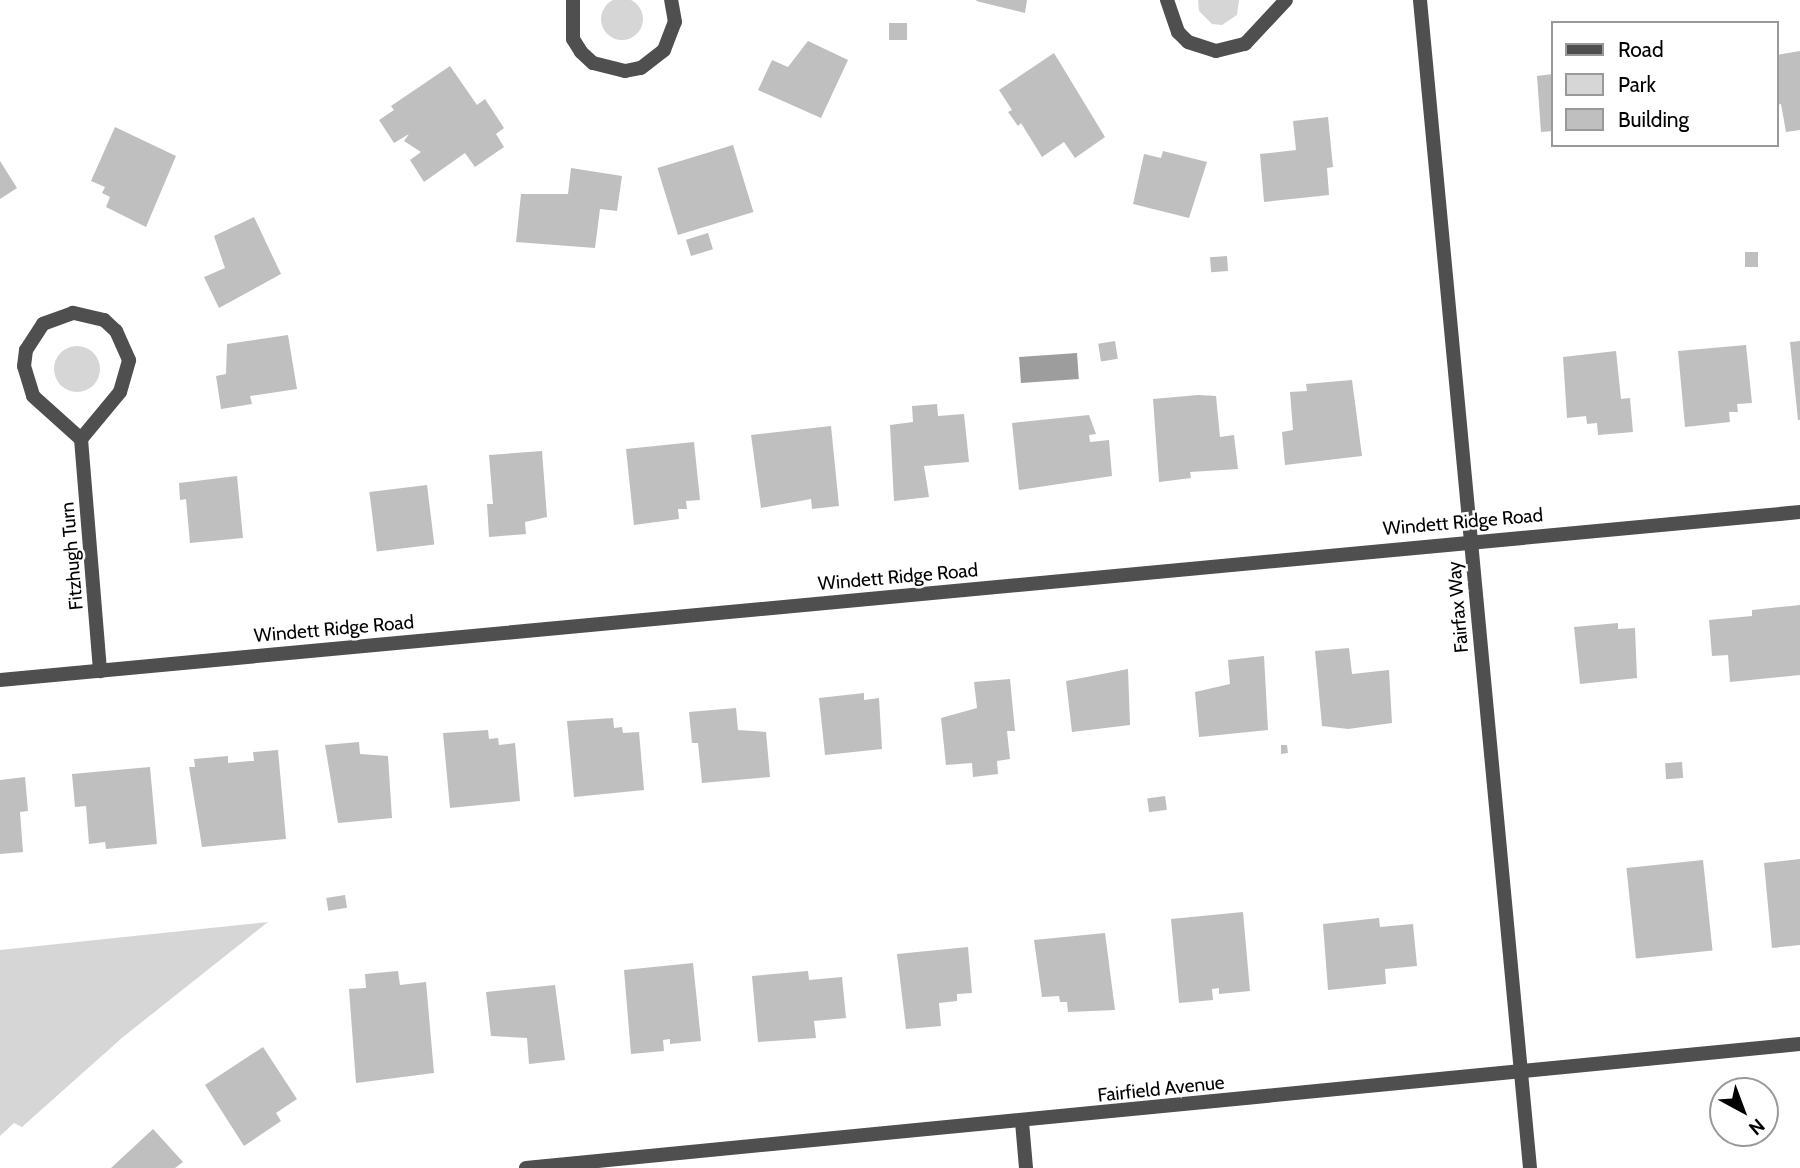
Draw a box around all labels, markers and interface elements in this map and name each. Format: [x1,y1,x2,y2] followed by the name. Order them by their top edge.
[1552,21,1779,147] legend
[1618,37,1664,62] text: Road
[1618,72,1656,97] text: Park
[1618,107,1689,132] text: Building
[56,501,88,611] street label: Fitzhugh Turn
[1382,504,1544,540] street label: Windett Ridge Road
[817,559,979,595] street label: Windett Ridge Road
[1443,560,1473,654] street label: Fairfax Way
[253,611,415,647] street label: Windett Ridge Road
[1096,1071,1226,1107] street label: Fairfield Avenue
[1709,1077,1779,1147] north arrow
[1744,1114,1769,1140] text: N

